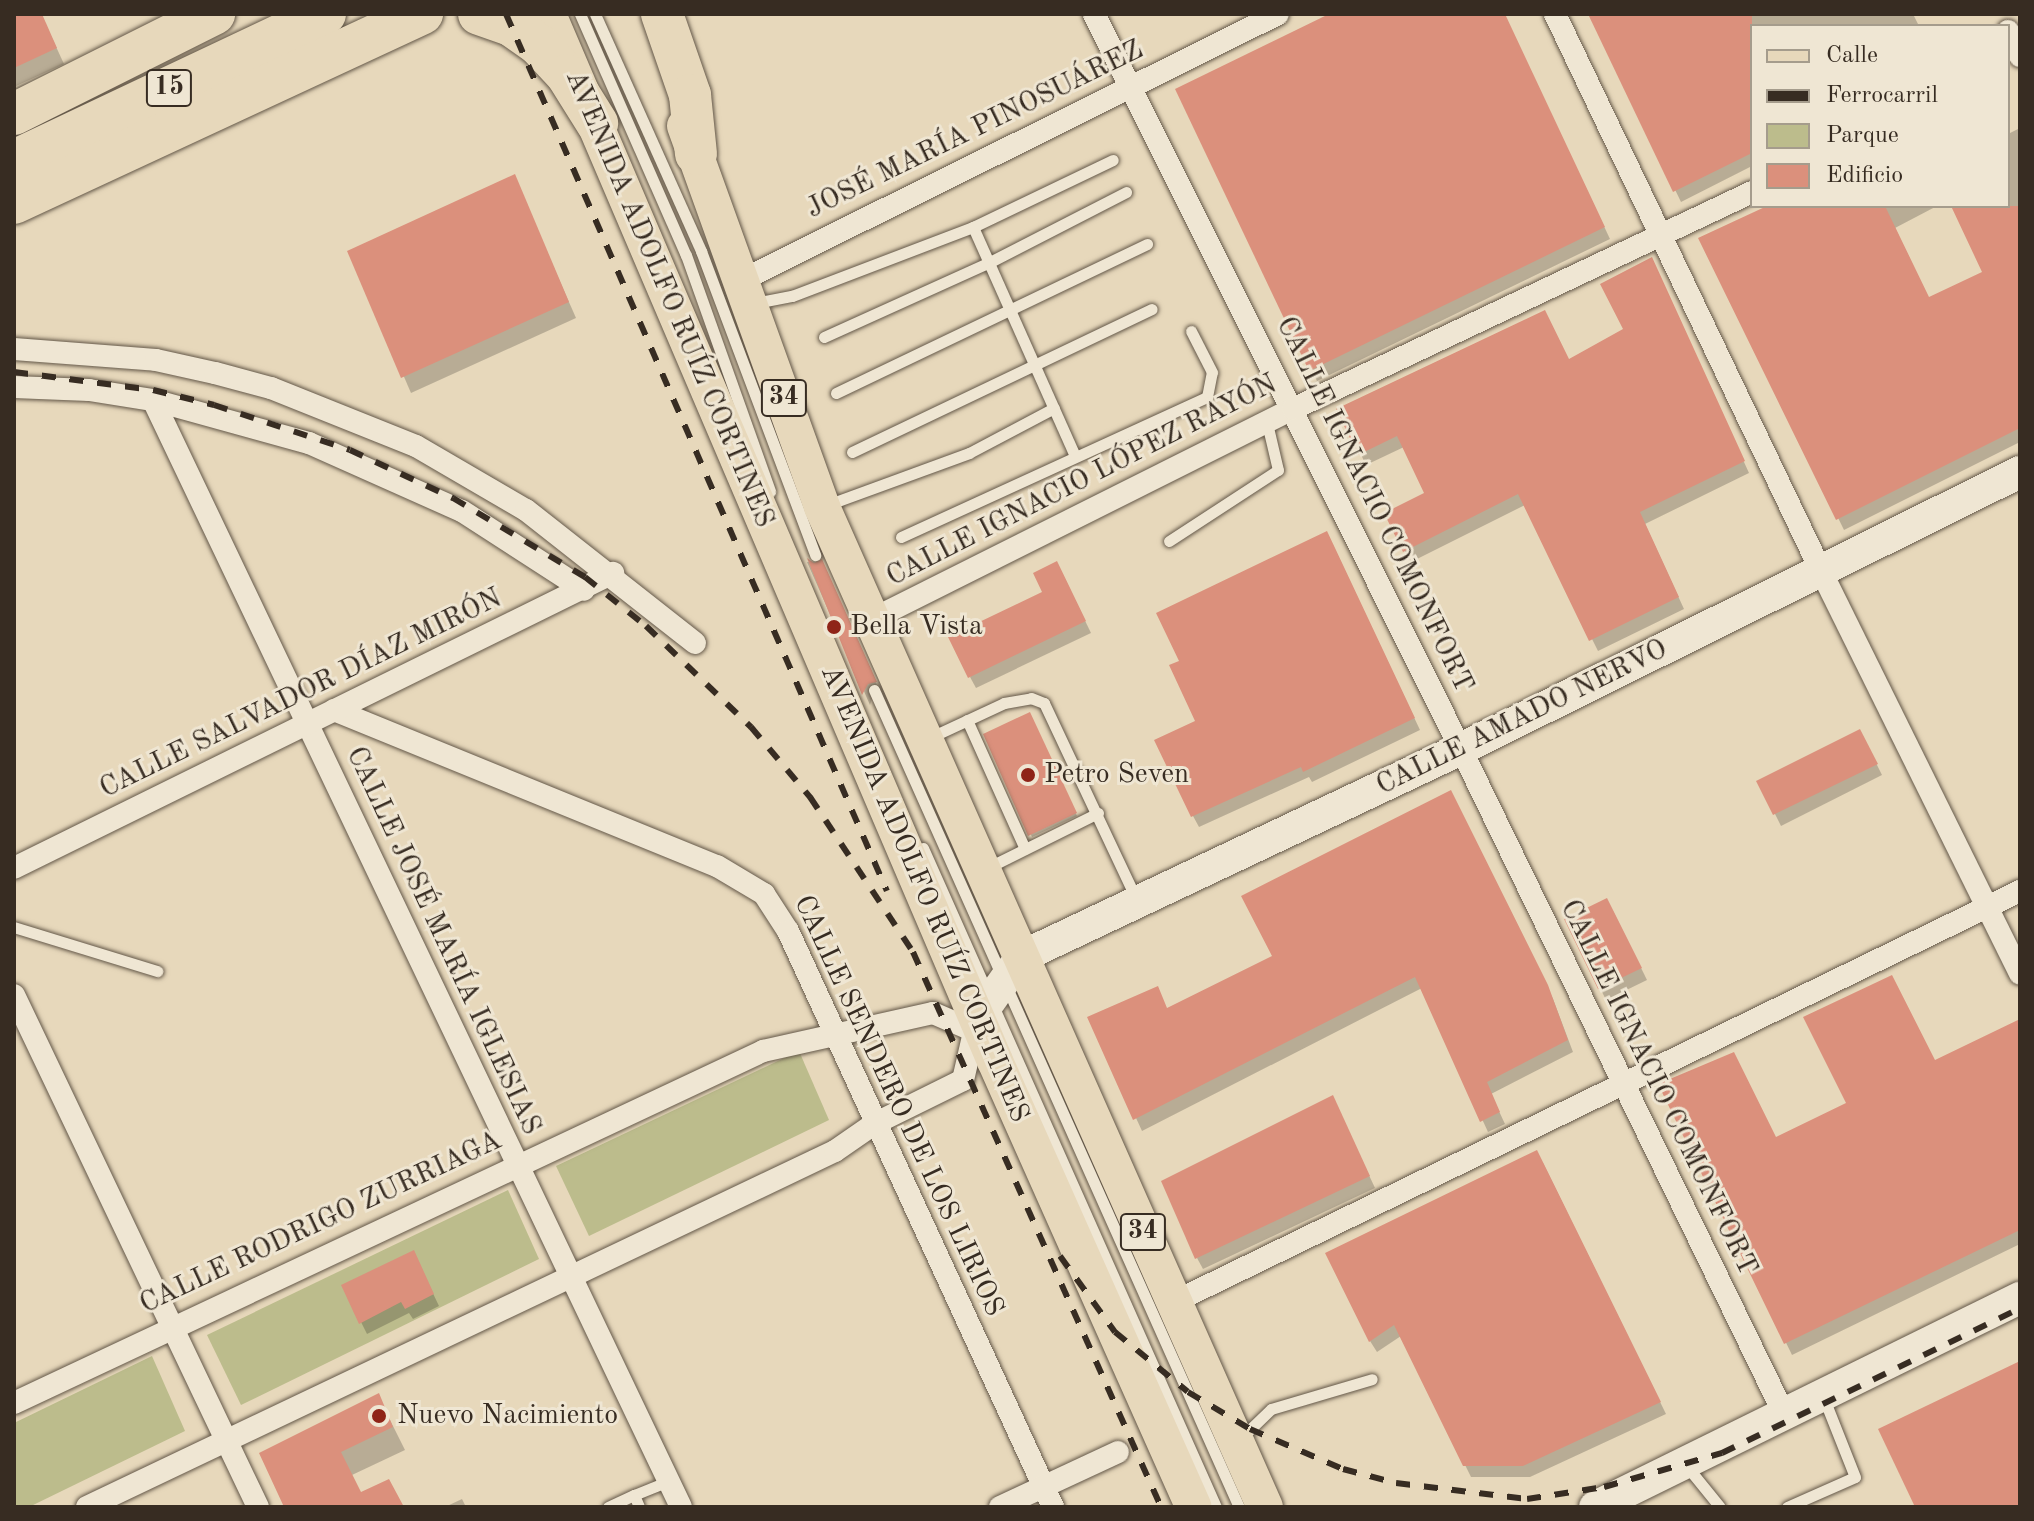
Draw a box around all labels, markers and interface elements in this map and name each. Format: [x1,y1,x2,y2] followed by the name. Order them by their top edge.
[1750,24,2010,208] legend
[801,34,1149,226] street label: JOSÉ MARÍA PINOSUÁREZ
[1826,44,1878,68] text: Calle
[557,65,781,533] street label: AVENIDA ADOLFO RUÍZ CORTINES
[145,66,193,110] road number: 15
[1826,84,1938,108] text: Ferrocarril
[1826,124,1899,148] text: Parque
[1826,164,1903,188] text: Edificio
[1268,312,1480,698] street label: CALLE IGNACIO COMONFORT
[881,368,1283,594] street label: CALLE IGNACIO LÓPEZ RAYÓN
[760,376,808,420] road number: 34
[95,582,507,806] street label: CALLE SALVADOR DÍAZ MIRÓN
[850,610,983,644] place label: Bella Vista
[825,618,843,636] marker: Bella Vista
[1371,633,1673,803] street label: CALLE AMADO NERVO
[812,660,1036,1128] street label: AVENIDA ADOLFO RUÍZ CORTINES
[338,742,548,1140] street label: CALLE JOSÉ MARÍA IGLESIAS
[1044,758,1189,792] place label: Petro Seven
[1019,766,1037,784] marker: Petro Seven
[785,890,1011,1322] street label: CALLE SENDERO DE LOS LIRIOS
[1552,895,1764,1281] street label: CALLE IGNACIO COMONFORT
[135,1124,507,1322] street label: CALLE RODRIGO ZURRIAGA
[1119,1210,1167,1254] road number: 34
[397,1399,618,1433] place label: Nuevo Nacimiento
[368,1405,390,1427] marker: Nuevo Nacimiento

